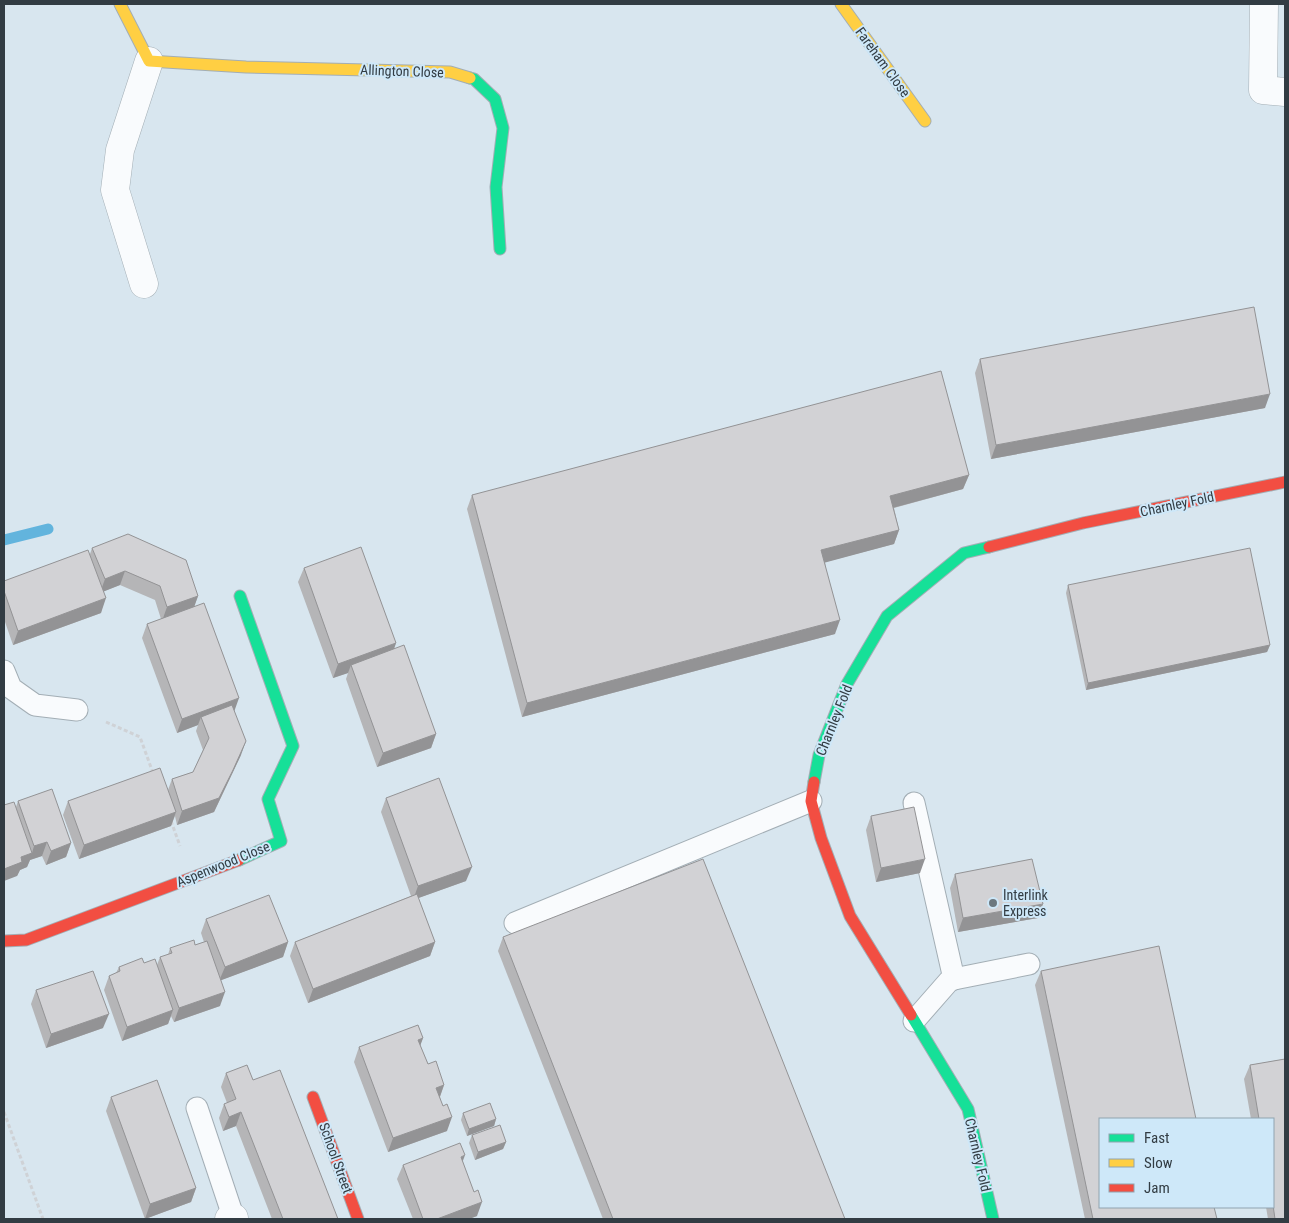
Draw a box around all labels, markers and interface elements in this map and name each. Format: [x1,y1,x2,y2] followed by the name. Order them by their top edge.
[852,24,914,100] street label: Fareham Close
[360,62,444,80] street label: Allington Close
[1139,488,1215,520] street label: Charnley Fold
[813,682,855,758] street label: Charnley Fold
[174,838,272,890] street label: Aspenwood Close
[1003,887,1048,919] place label: Interlink Express
[987,897,999,909] marker: Interlink Express
[962,1117,994,1193] street label: Charnley Fold
[1099,1118,1274,1208] legend
[316,1121,356,1195] street label: School Street
[1144,1129,1169,1147] text: Fast
[1144,1154,1173,1172] text: Slow
[1144,1179,1170,1197] text: Jam

